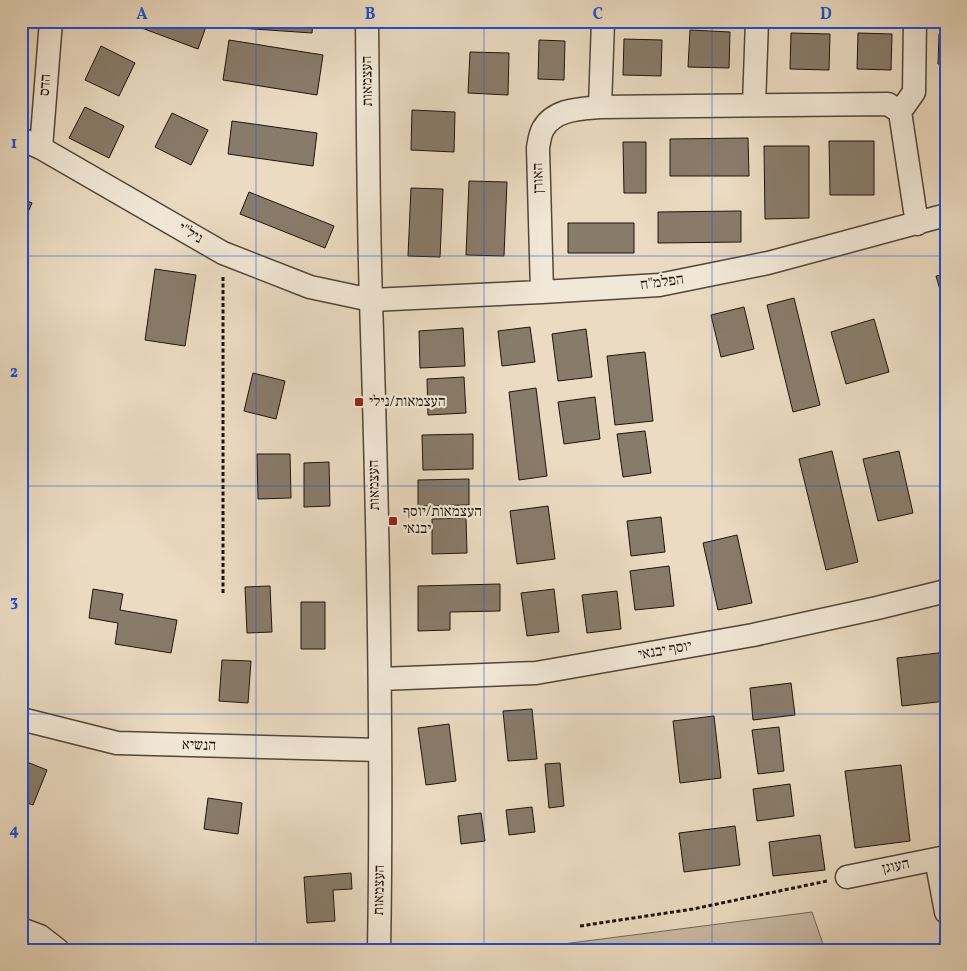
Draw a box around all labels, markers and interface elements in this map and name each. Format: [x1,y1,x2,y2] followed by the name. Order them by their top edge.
[136,4,148,26] text: A
[365,4,376,26] text: B
[593,4,603,26] text: C
[820,4,832,26] text: D
[357,55,379,107] street label: העצמאות
[35,73,57,97] street label: הדס
[11,133,17,155] text: 1
[528,163,550,193] street label: האורן
[174,218,206,250] street label: ניל"י
[639,270,685,296] street label: הפלמ"ח
[10,362,18,384] text: 2
[369,392,446,413] place label: העצמאות/נילי
[353,396,365,408] marker: העצמאות/נילי
[364,459,386,511] street label: העצמאות
[403,502,482,540] place label: העצמאות/יוסף יבנאי
[387,515,399,527] marker: העצמאות/יוסף יבנאי
[10,591,18,613] text: 3
[636,636,694,666] street label: יוסף יבנאי
[182,735,216,757] street label: הנשיא
[9,820,19,842] text: 4
[880,854,912,880] street label: העוגן
[369,864,391,916] street label: העצמאות

